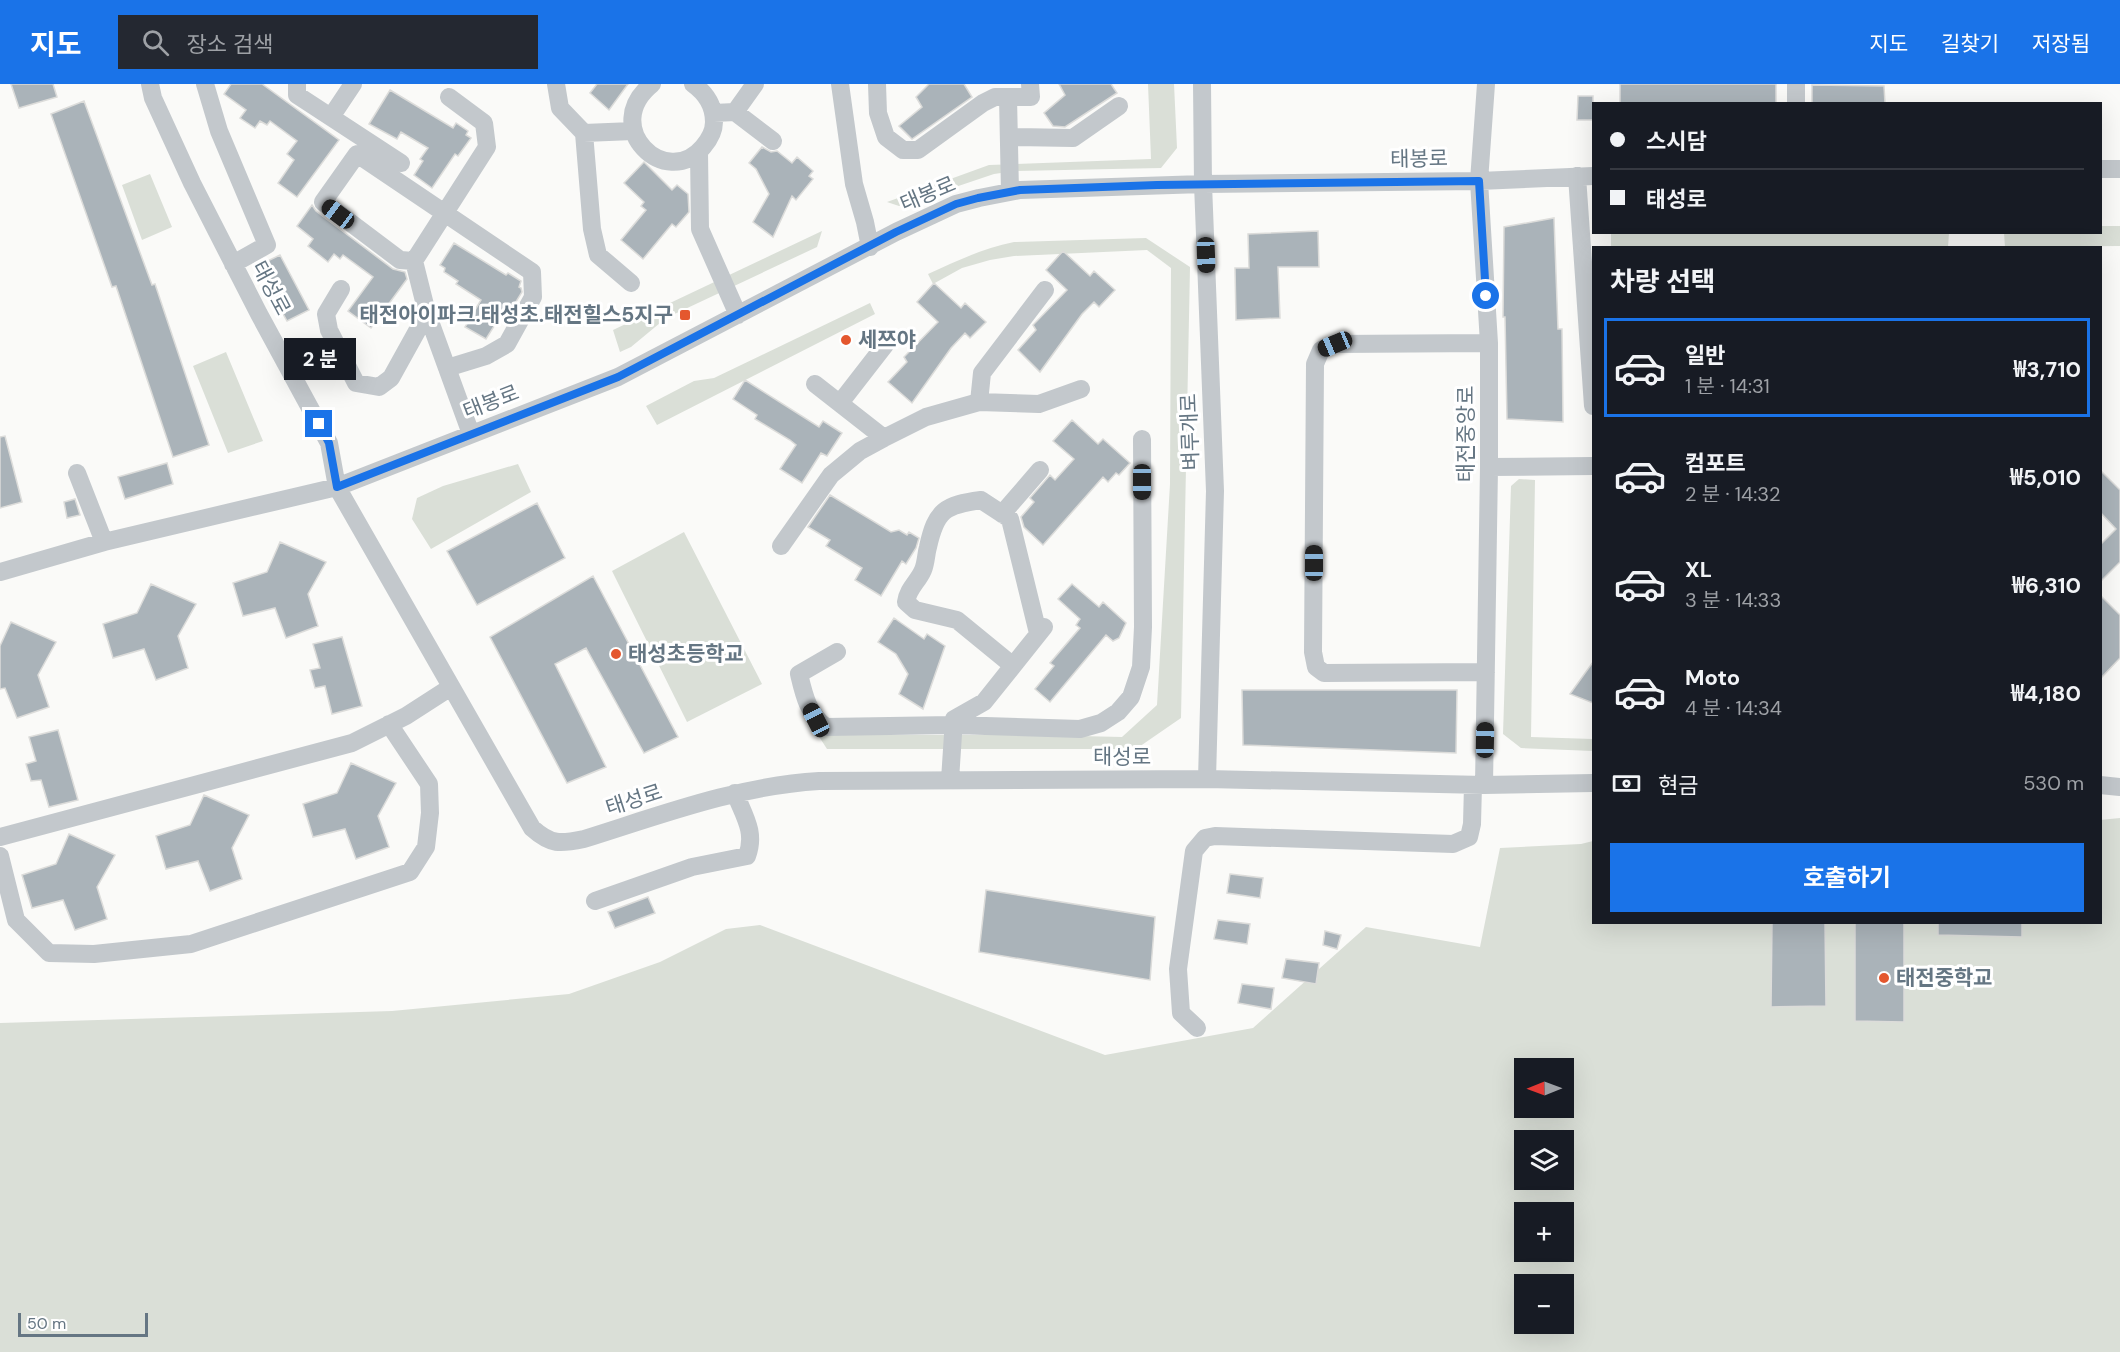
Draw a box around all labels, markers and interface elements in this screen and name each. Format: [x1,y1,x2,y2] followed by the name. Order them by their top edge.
[118,15,538,69] search box
[30,26,82,63] text: 지도
[139,26,172,59] icon: search
[187,30,273,59] text: 장소 검색
[1869,30,1908,58] text: 지도
[1941,30,1999,58] text: 길찾기
[2032,30,2090,58] text: 저장됨
[1646,127,1707,156] text: 스시담
[1390,144,1448,174] street label: 태봉로
[896,170,960,218] street label: 태봉로
[1646,185,1707,214] text: 태성로
[318,196,358,232] car
[1196,237,1216,273] car
[245,256,297,320] street label: 태성로
[1610,264,1716,299] text: 차량 선택
[1472,282,1499,309] route start
[360,301,673,329] place label: 태전아이파크.태성초.태전힐스5지구
[678,308,692,322] marker: 태전아이파크.태성초.태전힐스5지구
[858,326,916,354] place label: 세쯔야
[1315,329,1355,359] car
[839,333,853,347] marker: 세쯔야
[283,337,355,379] callout: 2 분
[1613,341,1667,395] icon: car
[1685,341,1725,370] text: 일반
[303,346,337,372] text: 2 분
[2014,355,2081,384] text: ₩3,710
[1685,373,1770,399] text: 1 분 · 14:31
[459,379,523,425] street label: 태봉로
[1452,386,1480,482] street label: 태전중앙로
[1175,393,1205,471] street label: 벼루개로
[305,410,332,437] route end
[1613,449,1667,503] icon: car
[1685,449,1746,478] text: 컴포트
[2010,463,2081,492] text: ₩5,010
[1133,464,1151,500] car
[1685,481,1781,507] text: 2 분 · 14:32
[1305,545,1323,581] car
[1685,555,1712,584] text: XL
[1613,557,1667,611] icon: car
[2012,571,2081,600] text: ₩6,310
[1685,587,1781,613] text: 3 분 · 14:33
[628,640,744,668] place label: 태성초등학교
[609,647,623,661] marker: 태성초등학교
[1685,663,1740,692] text: Moto
[1613,665,1667,719] icon: car
[2011,679,2081,708] text: ₩4,180
[1685,695,1782,721] text: 4 분 · 14:34
[800,700,832,740] car
[1476,722,1494,758] car
[1093,743,1151,771] street label: 태성로
[1610,767,1643,800] icon: cash
[2023,770,2084,796] text: 530 m
[1658,771,1698,800] text: 현금
[602,778,666,822] street label: 태성로
[1610,843,2084,912] button: 호출하기
[1896,964,1993,992] place label: 태전중학교
[1877,971,1891,985] marker: 태전중학교
[1514,1058,1574,1118] north arrow
[1514,1058,1574,1334] map controls
[1514,1130,1574,1190] button: layers
[1514,1202,1574,1262] button: +
[1514,1274,1574,1334] button: −
[18,1310,148,1338] scale bar
[27,1313,66,1334] text: 50 m

